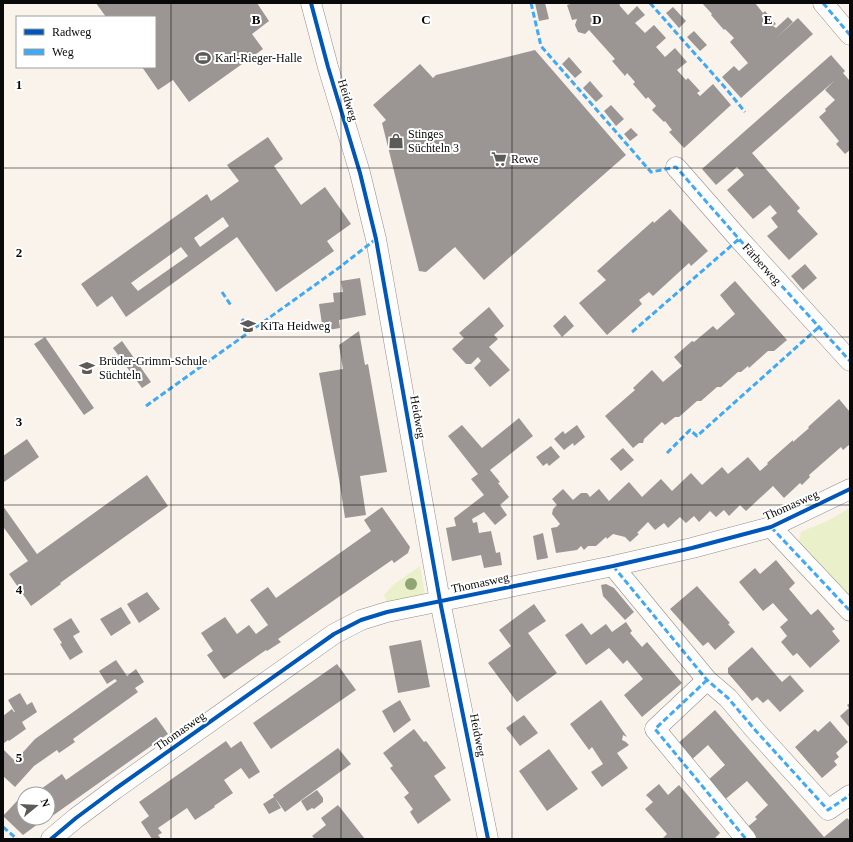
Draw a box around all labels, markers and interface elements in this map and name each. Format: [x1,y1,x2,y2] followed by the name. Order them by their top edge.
[252,12,261,27] text: B
[421,12,431,27] text: C
[592,12,602,27] text: D
[764,12,772,27] text: E
[16,16,156,68] legend
[52,25,91,39] text: Radweg
[52,45,74,59] text: Weg
[194,49,212,67] sports icon: Karl-Rieger-Halle
[215,51,302,65] place label: Karl-Rieger-Halle
[16,77,22,92] text: 1
[335,77,361,123] street label: Heidweg
[408,127,459,155] place label: Stinges Süchteln 3
[387,132,405,150] shop icon: Stinges Süchteln 3
[490,150,508,168] supermarket icon: Rewe
[511,152,538,166] place label: Rewe
[740,240,784,288] street label: Färberweg
[16,245,22,260] text: 2
[239,317,257,335] school or university icon: KiTa Heidweg
[260,319,330,333] place label: KiTa Heidweg
[99,354,207,382] place label: Brüder-Grimm-Schule Süchteln
[78,359,96,377] school or university icon: Brüder-Grimm-Schule Süchteln
[407,394,429,440] street label: Heidweg
[16,414,23,429] text: 3
[761,487,821,523] street label: Thomasweg
[450,570,510,596] street label: Thomasweg
[16,582,23,597] text: 4
[152,708,208,754] street label: Thomasweg
[467,712,489,758] street label: Heidweg
[16,750,23,765] text: 5
[16,786,56,826] north arrow
[39,797,52,809] text: N

